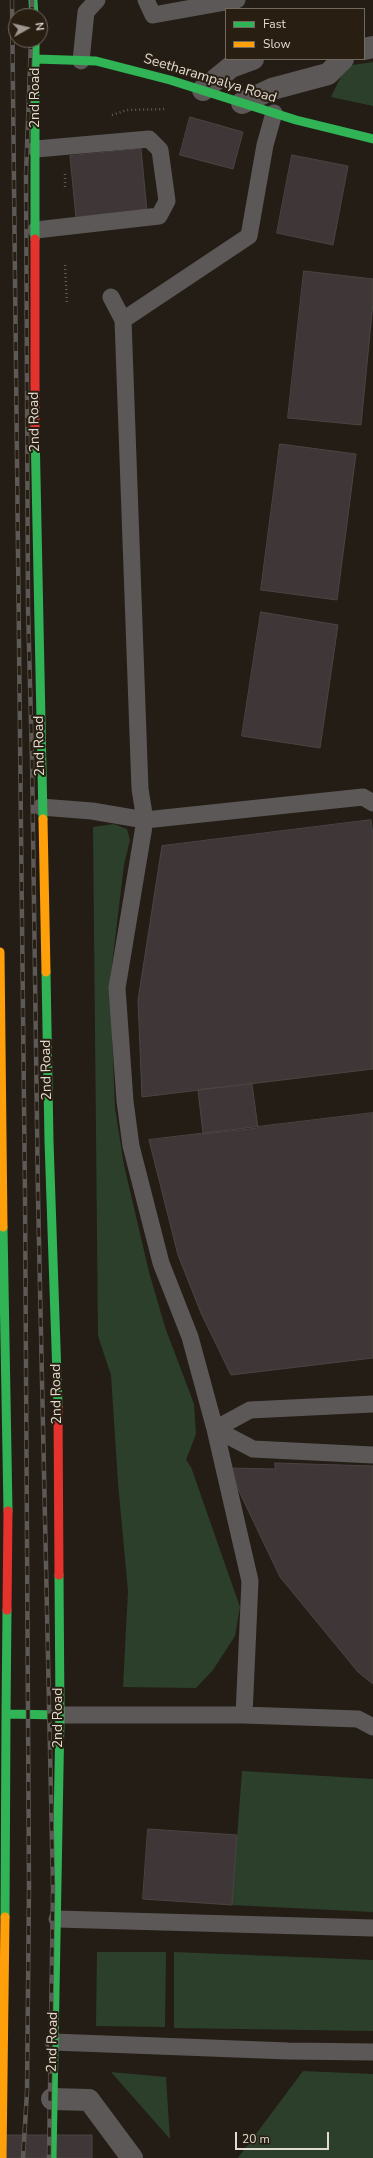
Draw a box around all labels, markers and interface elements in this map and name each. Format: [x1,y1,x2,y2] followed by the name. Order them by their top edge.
[8,8,48,48] north arrow
[225,8,365,60] legend
[263,16,286,32] text: Fast
[31,21,47,32] text: N
[263,36,291,52] text: Slow
[141,51,279,107] street label: Seetharampalya Road
[28,68,44,128] street label: 2nd Road
[26,392,44,452] street label: 2nd Road
[31,716,49,776] street label: 2nd Road
[38,1040,56,1100] street label: 2nd Road
[48,1364,66,1424] street label: 2nd Road
[51,1688,67,1748] street label: 2nd Road
[44,2012,62,2072] street label: 2nd Road
[237,2124,331,2150] scale bar
[242,2131,270,2147] text: 20 m

